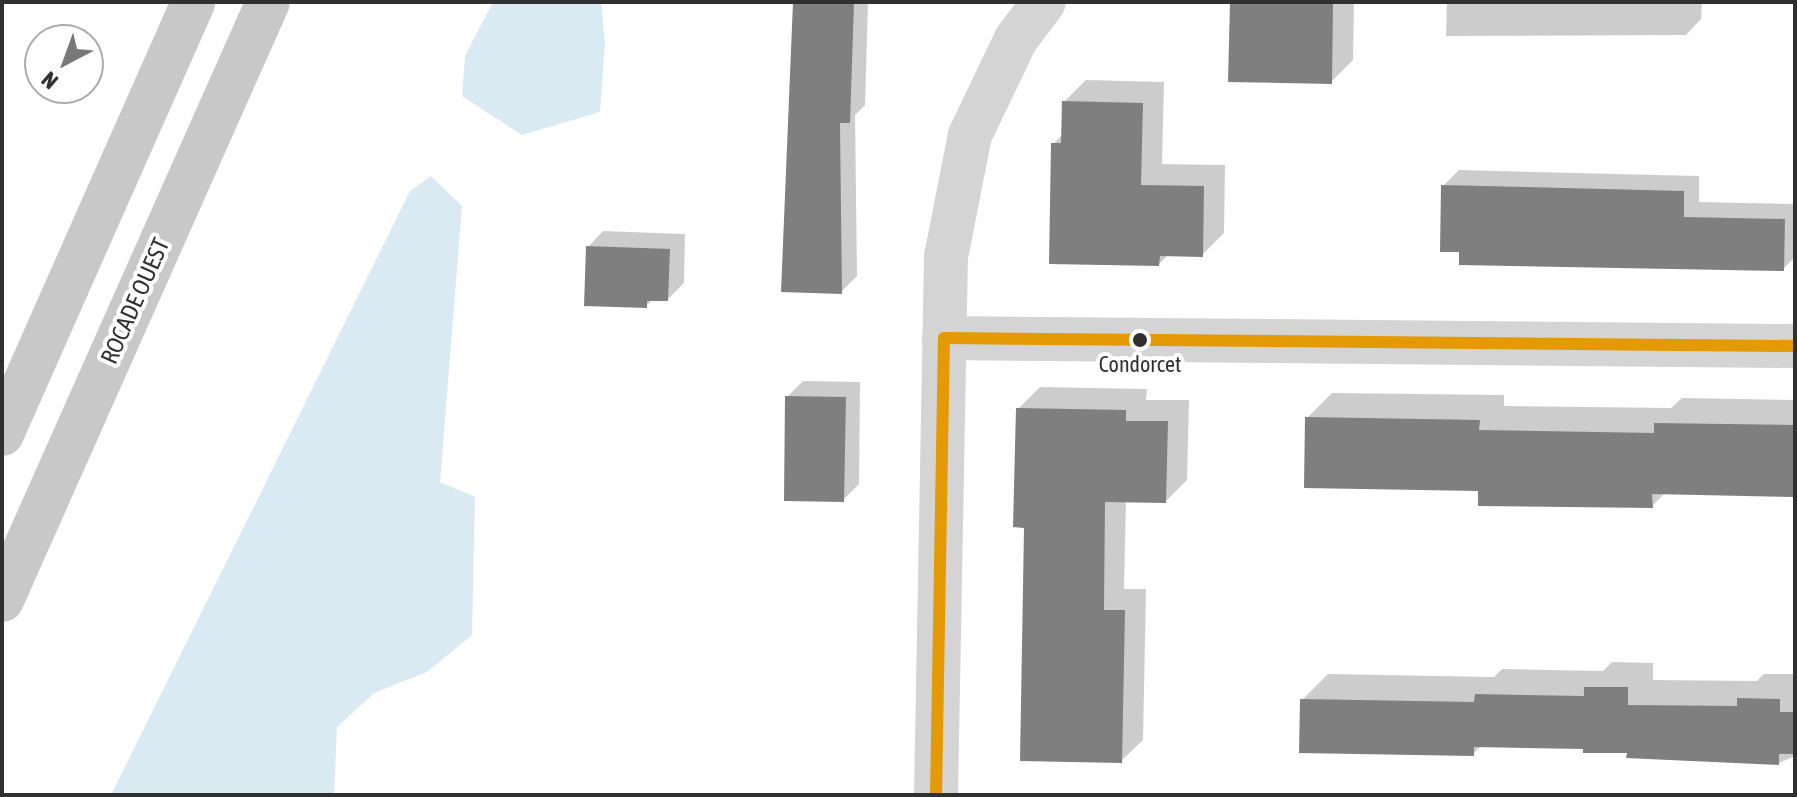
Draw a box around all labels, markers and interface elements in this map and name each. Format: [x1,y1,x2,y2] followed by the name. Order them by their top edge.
[24,24,104,104] north arrow
[36,67,63,95] text: N
[95,234,175,368] street label: ROCADE OUEST
[1132,332,1148,348] marker: Condorcet
[1099,352,1181,378] place label: Condorcet

